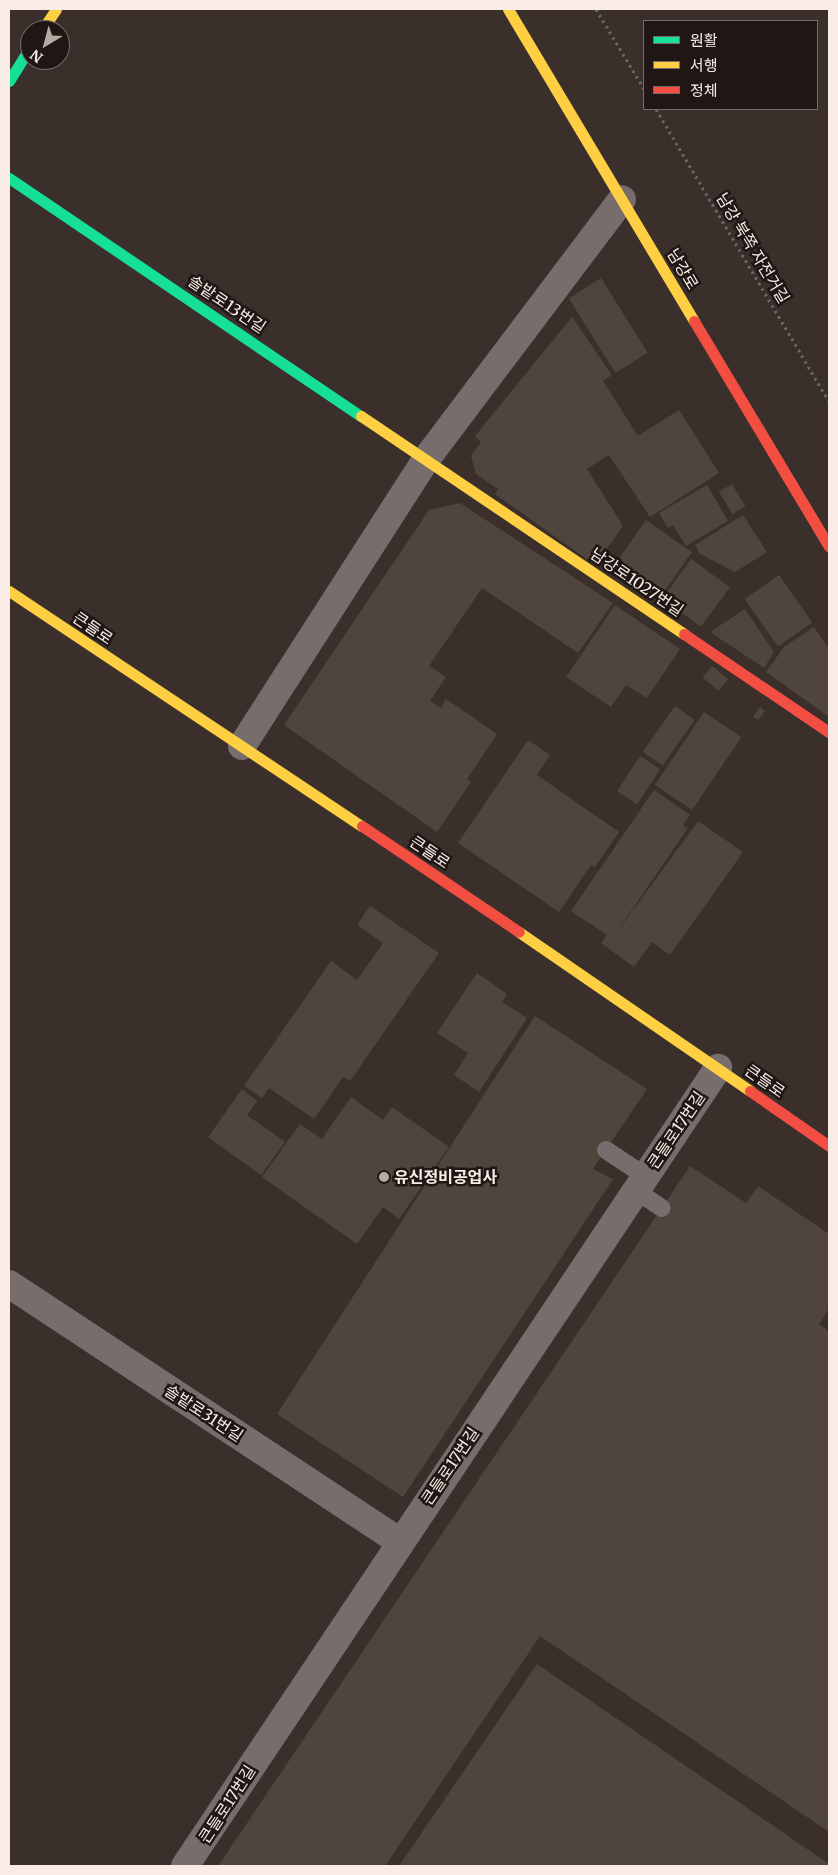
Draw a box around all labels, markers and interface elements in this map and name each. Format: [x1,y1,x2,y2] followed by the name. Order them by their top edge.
[20,20,70,70] north arrow
[643,20,818,110] legend
[690,31,718,50] text: 원활
[27,46,46,67] text: N
[690,56,718,75] text: 서행
[690,81,718,100] text: 정체
[712,189,794,307] street label: 남강 북쪽 자전거길
[663,245,703,293] street label: 남강로
[185,271,269,337] street label: 솔밭로13번길
[587,544,687,620] street label: 남강로1027번길
[69,608,117,648] street label: 큰들로
[406,832,454,872] street label: 큰들로
[741,1060,789,1102] street label: 큰들로
[643,1088,709,1172] street label: 큰들로17번길
[394,1167,497,1187] place label: 유신정비공업사
[378,1171,390,1183] marker: 유신정비공업사
[161,1381,247,1445] street label: 솔밭로31번길
[417,1424,483,1508] street label: 큰들로17번길
[195,1761,259,1847] street label: 큰들로17번길

